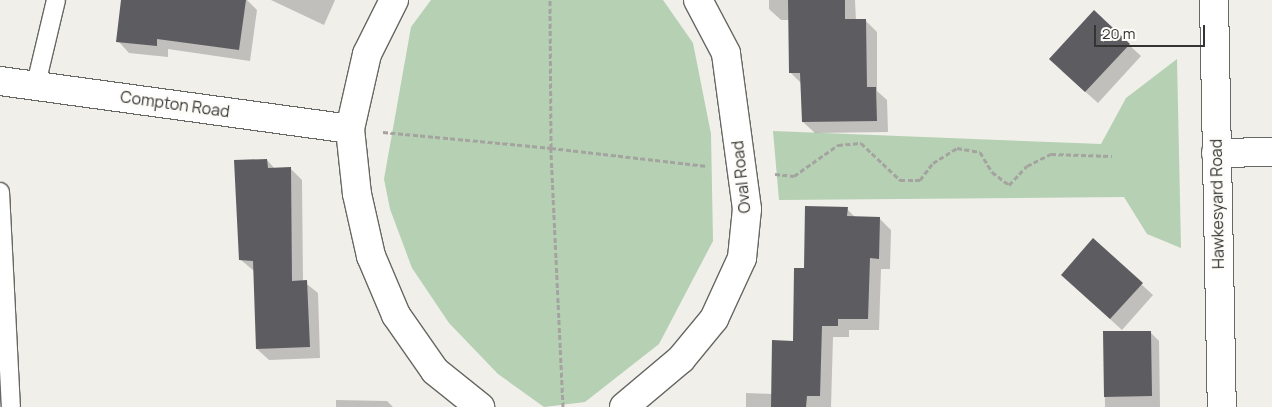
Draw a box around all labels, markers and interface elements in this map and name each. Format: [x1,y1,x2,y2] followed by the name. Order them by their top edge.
[1097,15,1208,47] scale bar
[1102,23,1135,44] text: 20 m
[119,87,231,121] street label: Compton Road
[1206,139,1228,269] street label: Hawkesyard Road
[728,140,754,214] street label: Oval Road

